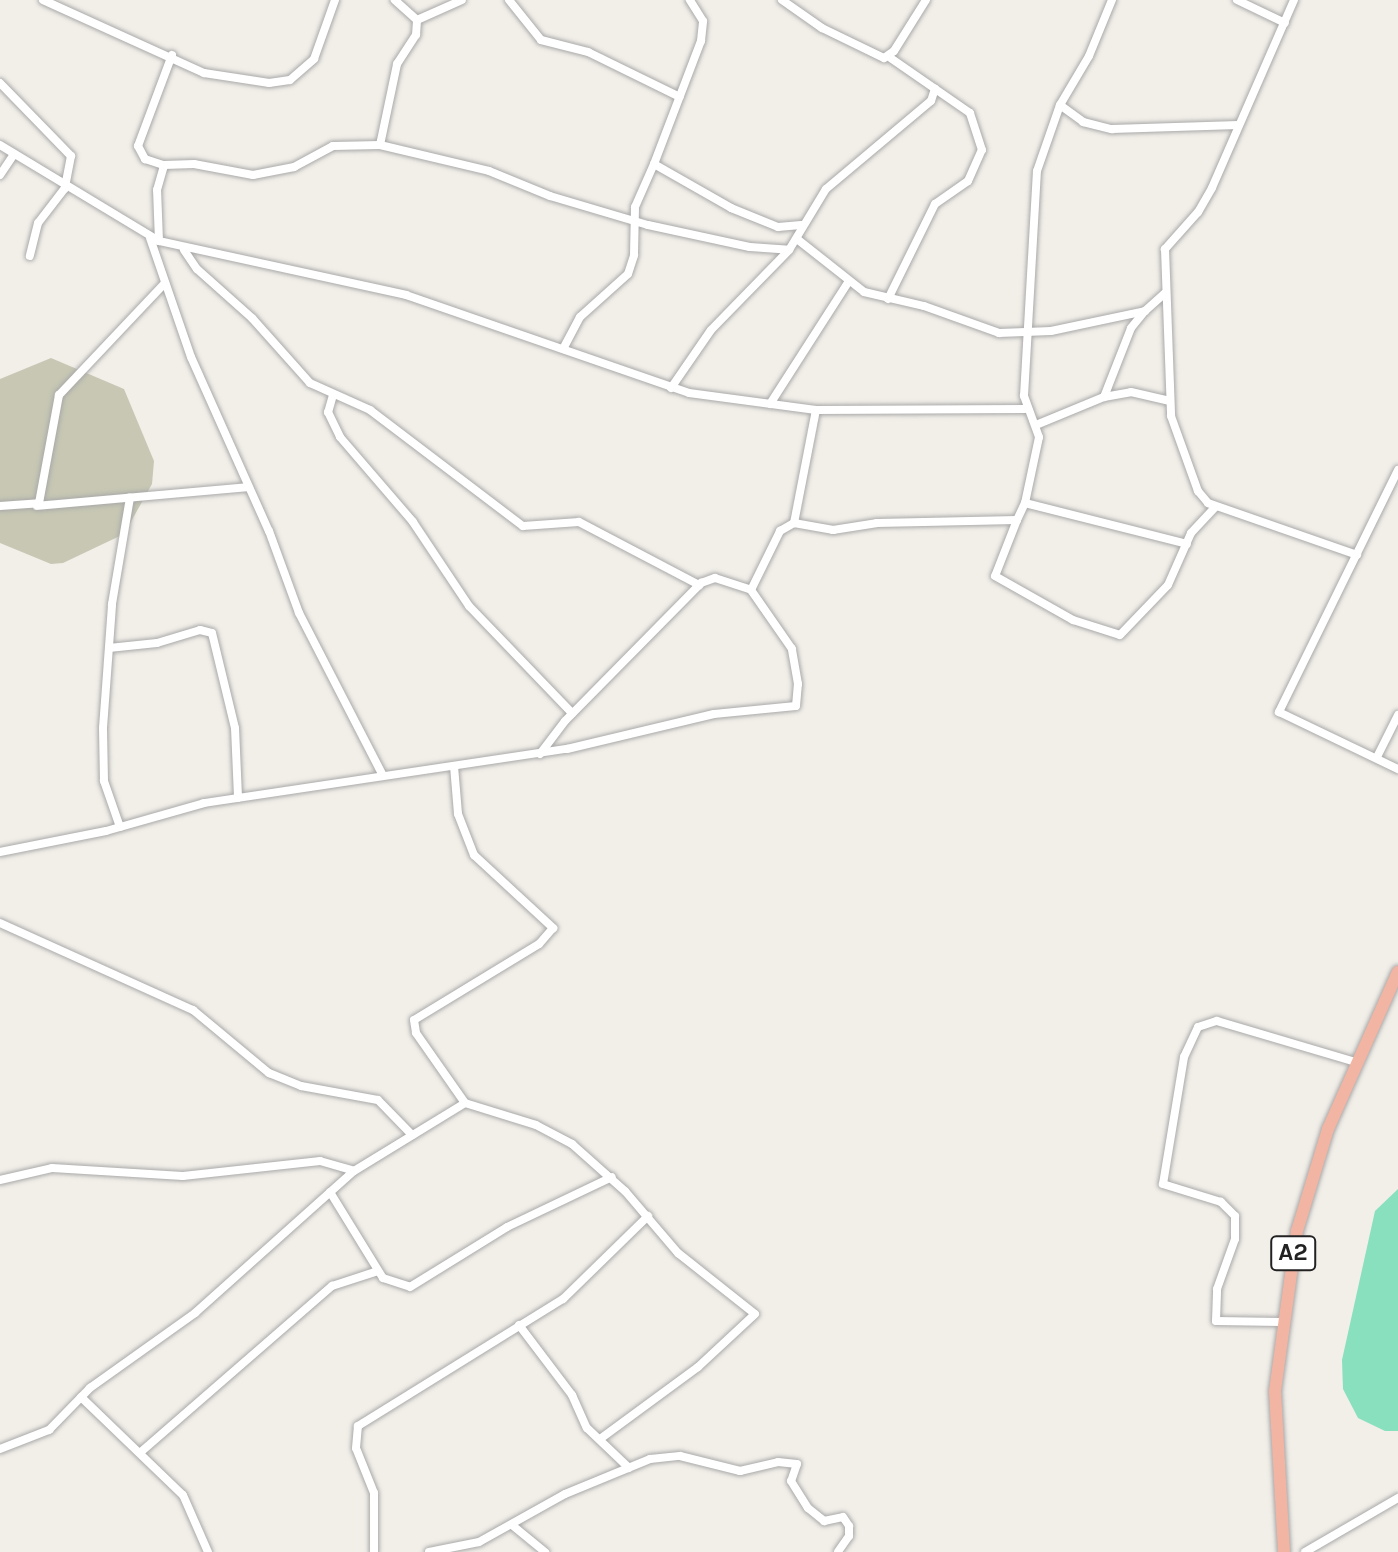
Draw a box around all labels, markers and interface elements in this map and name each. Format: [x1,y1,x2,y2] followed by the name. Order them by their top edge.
[1269,1233,1317,1273] road number: A2

